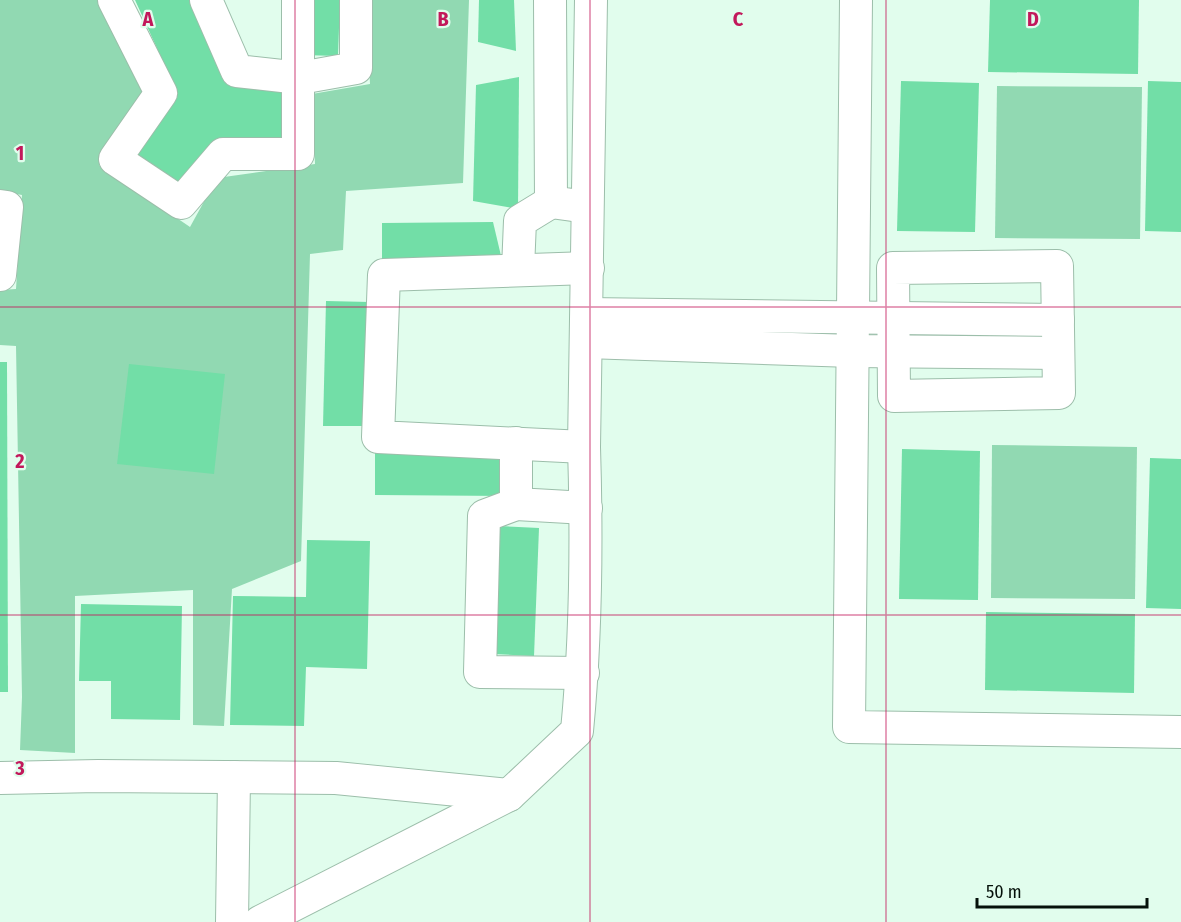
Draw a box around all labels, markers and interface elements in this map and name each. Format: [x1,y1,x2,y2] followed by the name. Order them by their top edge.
[142,7,155,31] text: A
[437,7,449,31] text: B
[733,7,744,31] text: C
[1027,7,1039,31] text: D
[16,141,24,165] text: 1
[14,449,25,473] text: 2
[14,756,25,780] text: 3
[977,871,1146,909] scale bar
[986,881,1022,903] text: 50 m

